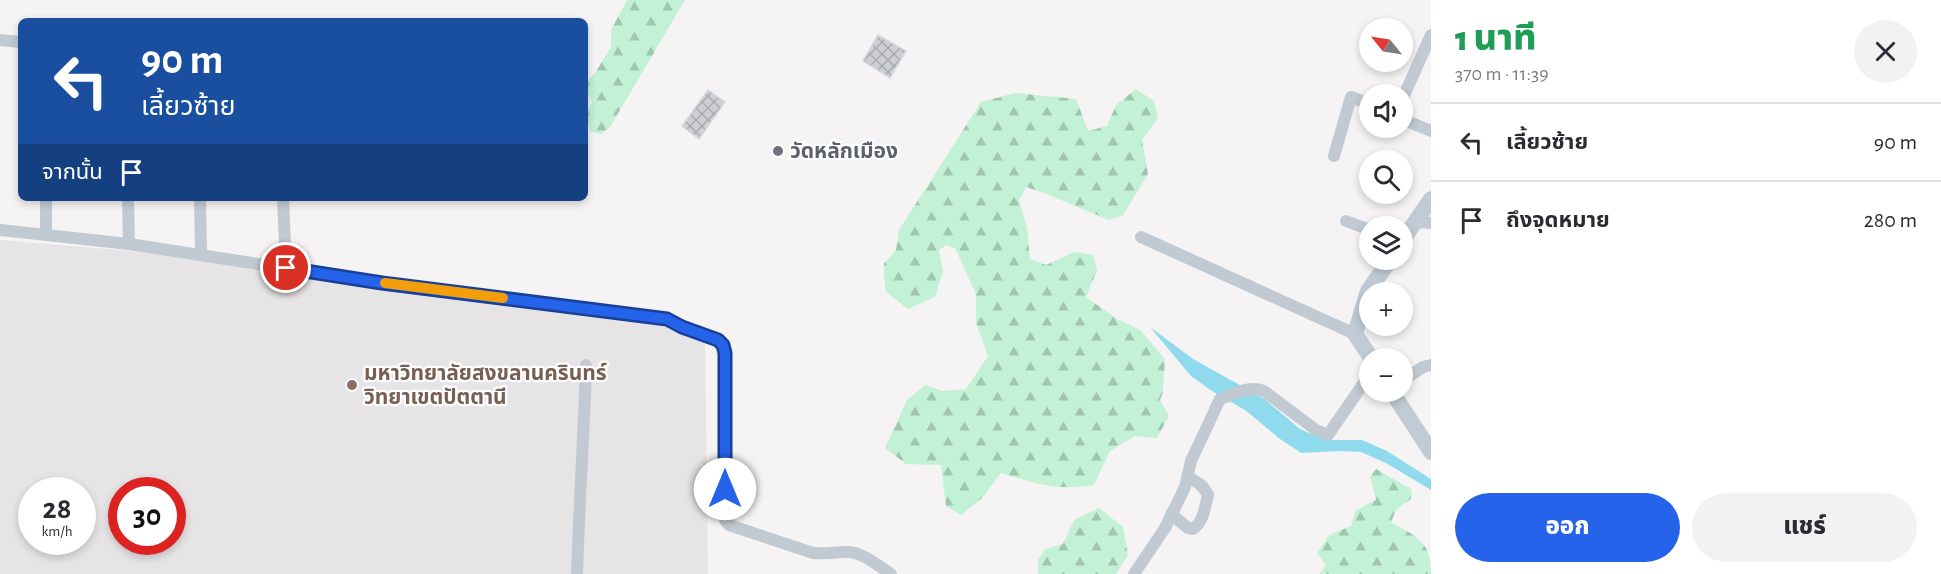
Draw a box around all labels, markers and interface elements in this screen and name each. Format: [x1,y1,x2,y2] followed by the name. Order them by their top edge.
[1359,18,1413,72] north arrow
[1359,18,1413,402] map controls
[1854,20,1917,83] button: close
[1455,21,1537,57] text: 1 นาที
[141,39,223,81] text: 90 m
[42,42,120,120] icon: left
[1455,64,1549,84] text: 370 m · 11:39
[1359,84,1413,138] button: sound
[141,93,235,120] text: เลี้ยวซ้าย
[1455,126,1488,159] icon: left
[1506,131,1588,153] text: เลี้ยวซ้าย
[1874,131,1917,153] text: 90 m
[790,141,898,162] place label: วัดหลักเมือง
[771,144,785,158] marker: วัดหลักเมือง
[1359,150,1413,204] button: search
[115,156,148,189] icon: arrive
[42,161,103,183] text: จากนั้น
[1455,204,1488,237] icon: arrive
[1506,209,1610,231] text: ถึงจุดหมาย
[1864,209,1917,231] text: 280 m
[1359,216,1413,270] button: layers
[260,242,311,293] pin
[269,251,302,284] icon: arrive
[1359,282,1413,336] button: +
[1359,348,1413,402] button: −
[363,362,607,408] place label: มหาวิทยาลัยสงขลานครินทร์ วิทยาเขตปัตตานี
[345,378,359,392] marker: มหาวิทยาลัยสงขลานครินทร์ วิทยาเขตปัตตานี
[693,457,757,521] position arrow
[108,477,186,555] speed limit sign: 30
[1455,493,1680,562] button: ออก
[1692,493,1917,562] button: แชร์
[43,494,71,524] text: 28
[42,524,72,539] text: km/h

